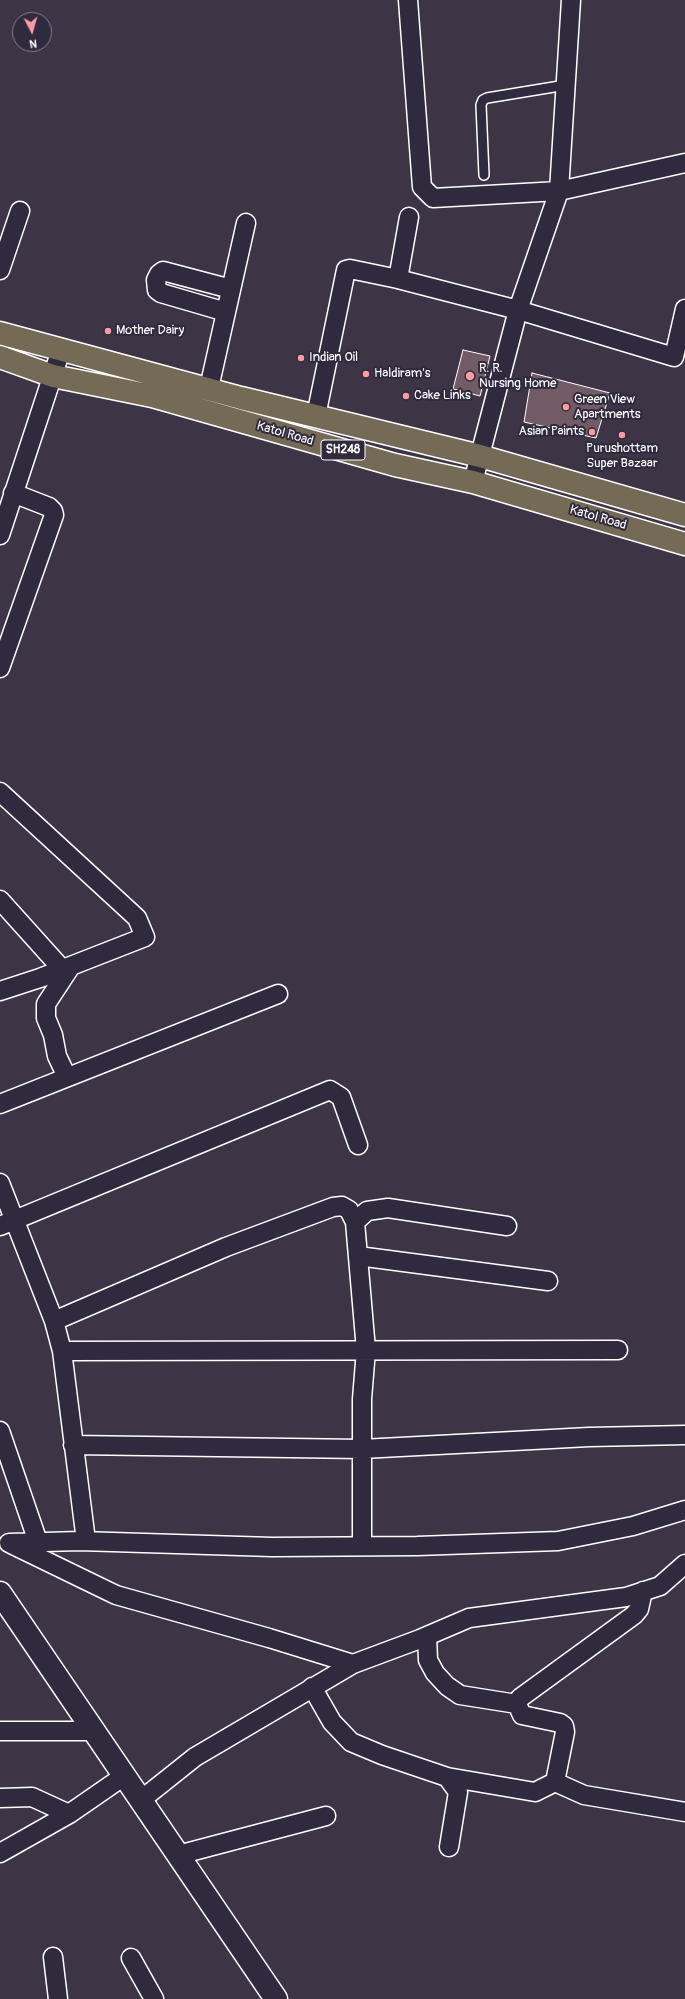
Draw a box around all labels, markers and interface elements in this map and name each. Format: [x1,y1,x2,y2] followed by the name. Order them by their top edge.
[12,12,52,52] north arrow
[29,37,38,50] text: N
[116,323,184,339] place label: Mother Dairy
[103,326,113,336] marker: Mother Dairy
[309,350,358,366] place label: Indian Oil
[296,353,306,363] marker: Indian Oil
[479,361,556,392] place label: R. R. Nursing Home
[374,366,431,382] place label: Haldiram's
[361,369,371,379] marker: Haldiram's
[464,370,476,382] marker: R. R. Nursing Home
[414,388,471,404] place label: Cake Links
[401,391,411,401] marker: Cake Links
[574,392,640,423] place label: Green View Apartments
[561,402,571,412] marker: Green View Apartments
[255,418,315,450] street label: Katol Road
[518,424,584,440] place label: Asian Paints
[587,427,597,437] marker: Asian Paints
[617,430,627,440] marker: Purushottam Super Bazaar
[321,440,365,460] road number: SH248
[586,441,658,472] place label: Purushottam Super Bazaar
[568,502,628,534] street label: Katol Road

